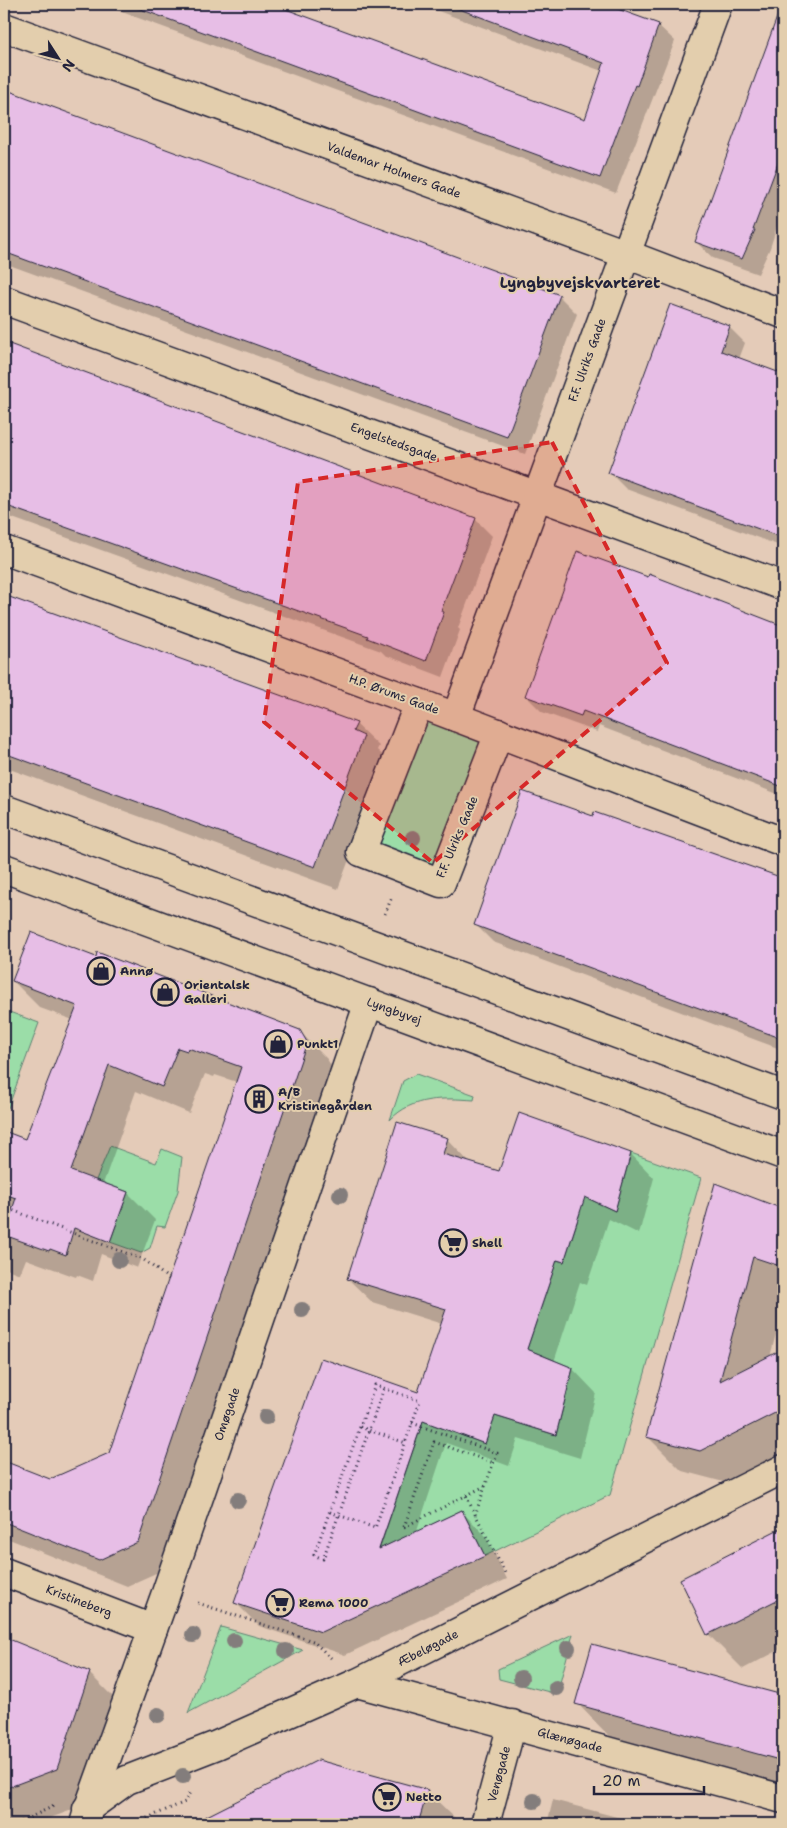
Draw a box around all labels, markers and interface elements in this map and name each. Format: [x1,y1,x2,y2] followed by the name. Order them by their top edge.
[32,32,82,82] north arrow
[58,56,79,75] text: N
[325,138,464,202] street label: Valdemar Holmers Gade
[500,273,660,293] district label: Lyngbyvejskvarteret
[564,316,610,404] street label: F.F. Ulriks Gade
[348,419,440,465] street label: Engelstedsgade
[347,670,442,718] street label: H.P. Ørums Gade
[432,793,482,881] street label: F.F. Ulriks Gade
[86,956,116,986] shop icon: Annø
[120,963,153,979] place label: Annø
[150,977,180,1007] shop icon: Orientalsk Galleri
[184,977,250,1007] place label: Orientalsk Galleri
[364,994,424,1028] street label: Lyngbyvej
[263,1029,293,1059] shop icon: Punkt1
[297,1036,338,1052] place label: Punkt1
[244,1084,274,1114] building icon: A/B Kristinegården
[278,1084,372,1114] place label: A/B Kristinegården
[438,1228,468,1258] supermarket icon: Shell
[472,1235,502,1251] place label: Shell
[210,1385,244,1443] street label: Omøgade
[44,1581,114,1621] street label: Kristineberg
[265,1588,295,1618] supermarket icon: Rema 1000
[299,1595,368,1611] place label: Rema 1000
[395,1626,461,1670] street label: Æbeløgade
[536,1724,605,1756] street label: Glænøgade
[484,1744,514,1804] street label: Venøgade
[594,1763,704,1795] scale bar
[602,1771,641,1791] text: 20 m
[372,1782,402,1812] supermarket icon: Netto
[406,1789,442,1805] place label: Netto

